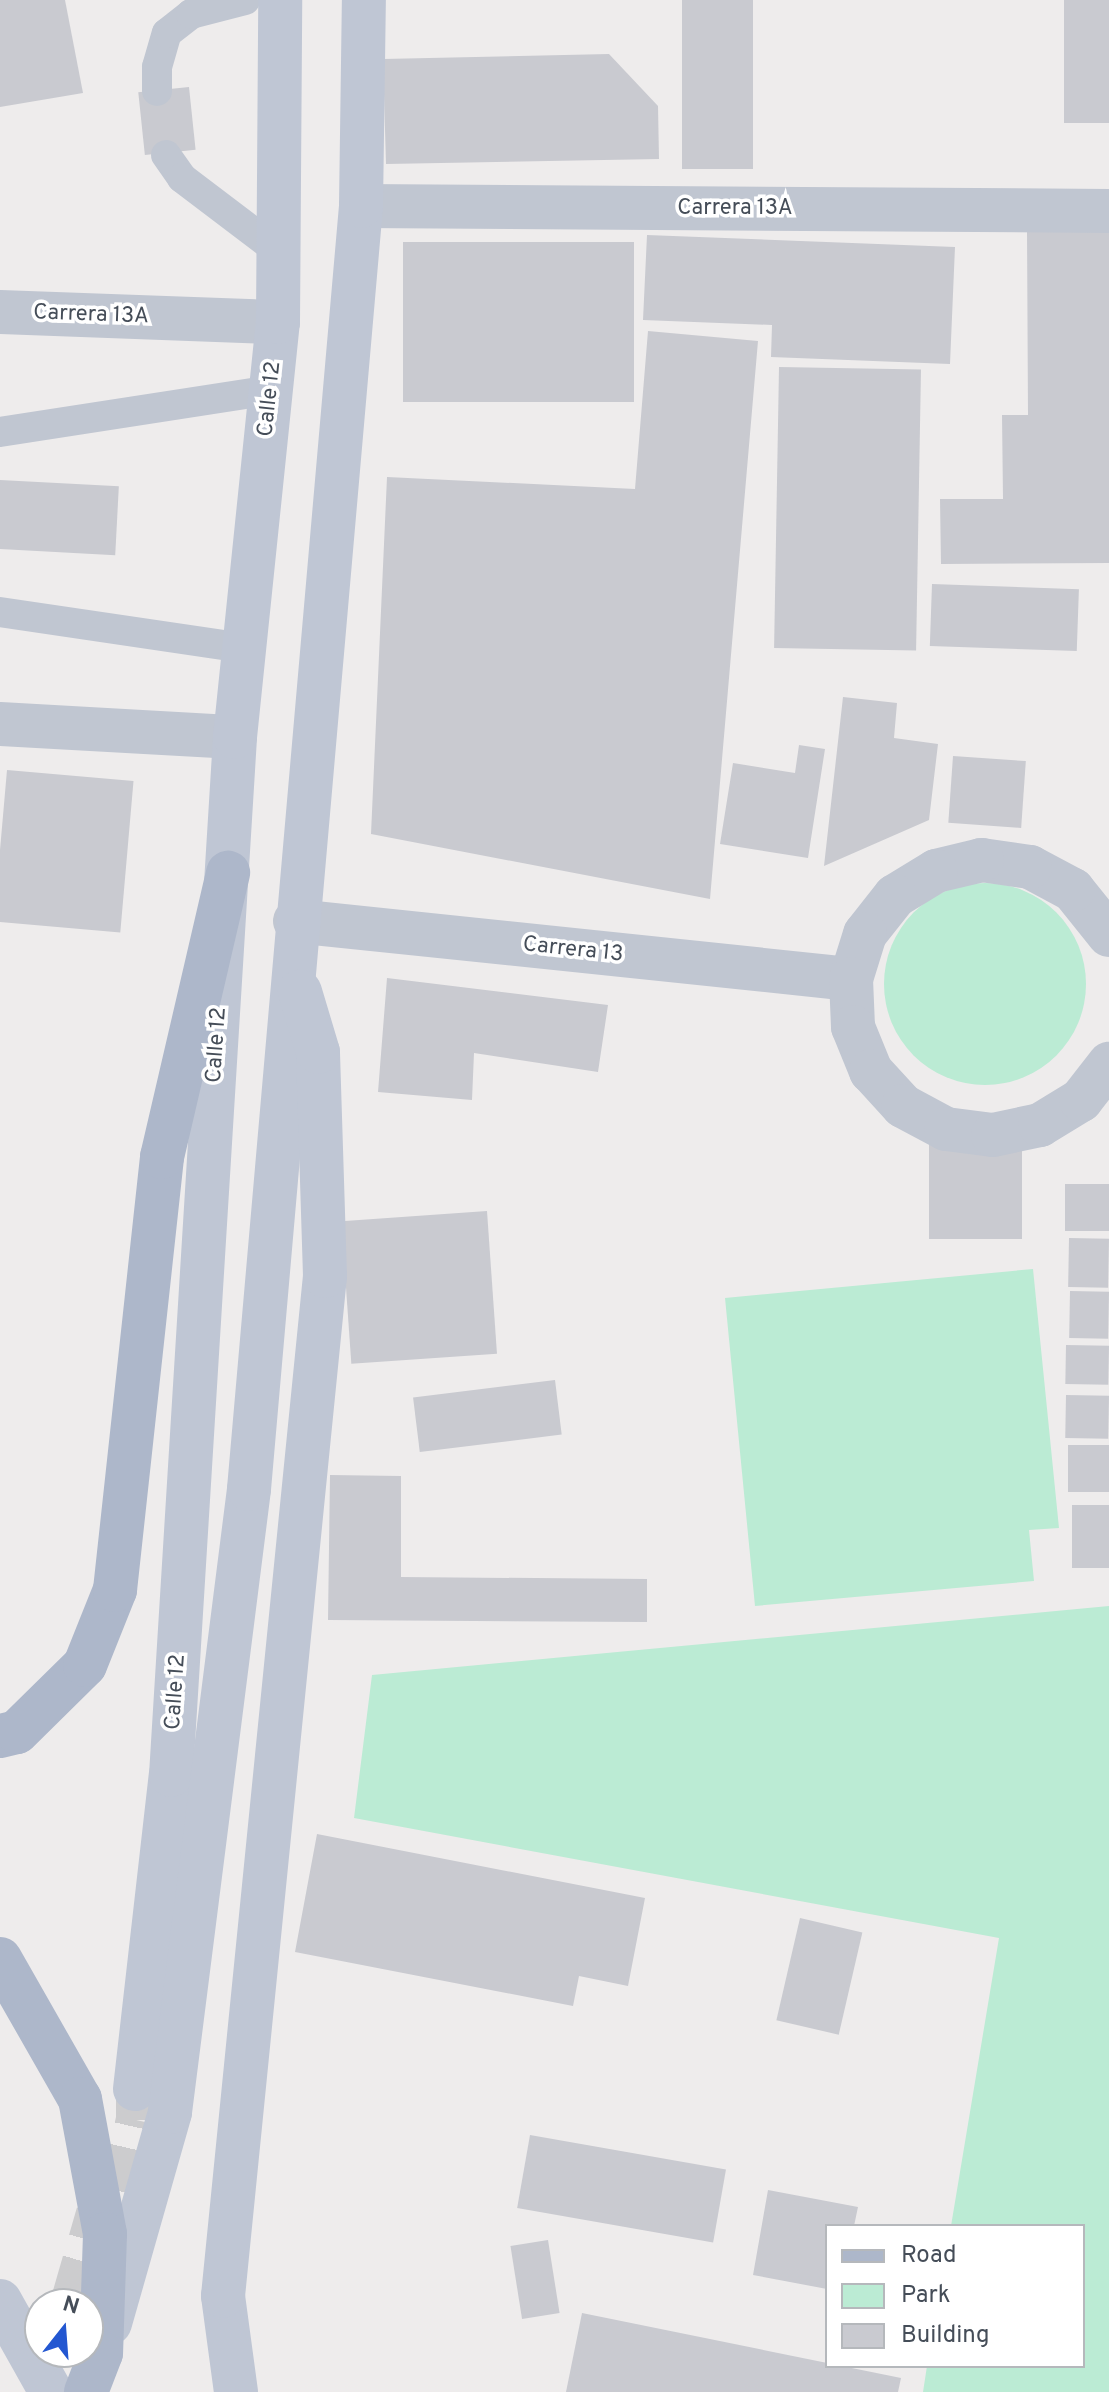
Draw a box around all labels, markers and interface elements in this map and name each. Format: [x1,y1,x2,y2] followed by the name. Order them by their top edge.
[677,196,793,222] street label: Carrera 13A
[33,300,149,330] street label: Carrera 13A
[253,360,287,438] street label: Calle 12
[521,932,625,968] street label: Carrera 13
[201,1006,233,1084] street label: Calle 12
[160,1653,192,1731] street label: Calle 12
[825,2224,1085,2368] legend
[901,2241,957,2271] text: Road
[901,2281,951,2311] text: Park
[24,2288,104,2368] north arrow
[59,2291,82,2322] text: N
[901,2321,990,2351] text: Building

